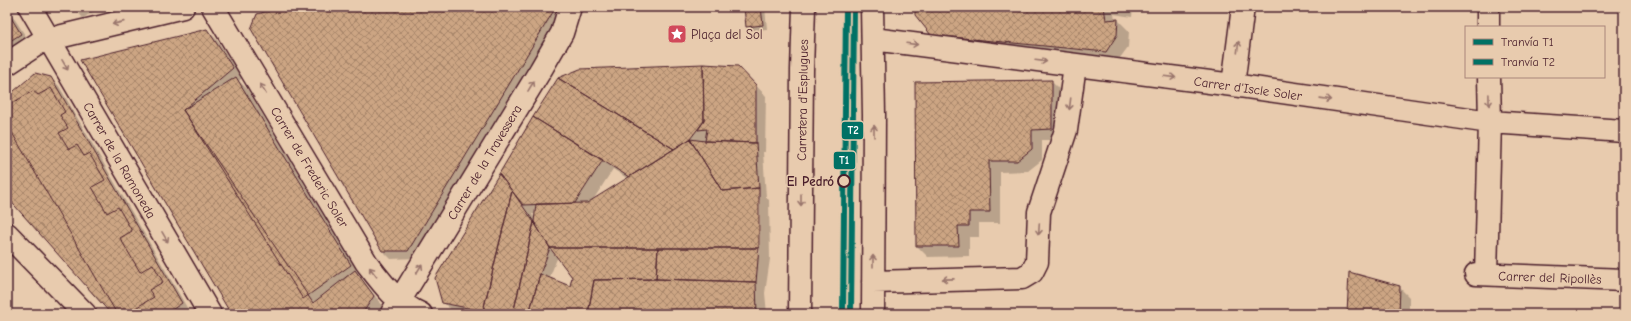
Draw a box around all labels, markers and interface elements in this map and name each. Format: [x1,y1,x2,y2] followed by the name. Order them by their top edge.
[112,19,125,27] one-way arrow
[666,23,688,45] place icon: Plaça del Sol
[1465,26,1605,78] legend
[691,27,763,42] place label: Plaça del Sol
[1501,35,1554,49] text: Tranvía T1
[794,39,811,161] street label: Carretera d'Esplugues
[905,40,918,48] one-way arrow
[1234,41,1242,54] one-way arrow
[1501,55,1555,69] text: Tranvía T2
[1034,57,1047,64] one-way arrow
[61,59,69,71] one-way arrow
[1163,73,1176,81] one-way arrow
[1193,73,1304,104] street label: Carrer d'Iscle Soler
[527,81,535,92] one-way arrow
[259,83,267,95] one-way arrow
[1486,93,1493,106] one-way arrow
[1319,95,1332,103] one-way arrow
[1066,97,1073,110] one-way arrow
[80,99,159,221] street label: Carrer de la Ramoneda
[444,102,525,222] street label: Carrer de la Travessera
[268,104,352,231] street label: Carrer de Frederic Soler
[841,121,864,140] line badge: T2
[847,124,859,137] text: T2
[870,125,878,138] one-way arrow
[833,151,856,170] line badge: T1
[839,154,849,167] text: T1
[787,174,834,189] place label: El Pedró
[837,174,851,188] marker: El Pedró
[797,193,805,206] one-way arrow
[1035,222,1042,235] one-way arrow
[162,231,170,243] one-way arrow
[869,255,877,268] one-way arrow
[415,264,423,275] one-way arrow
[369,267,378,278] one-way arrow
[1498,268,1602,287] street label: Carrer del Ripollès
[942,276,955,283] one-way arrow

